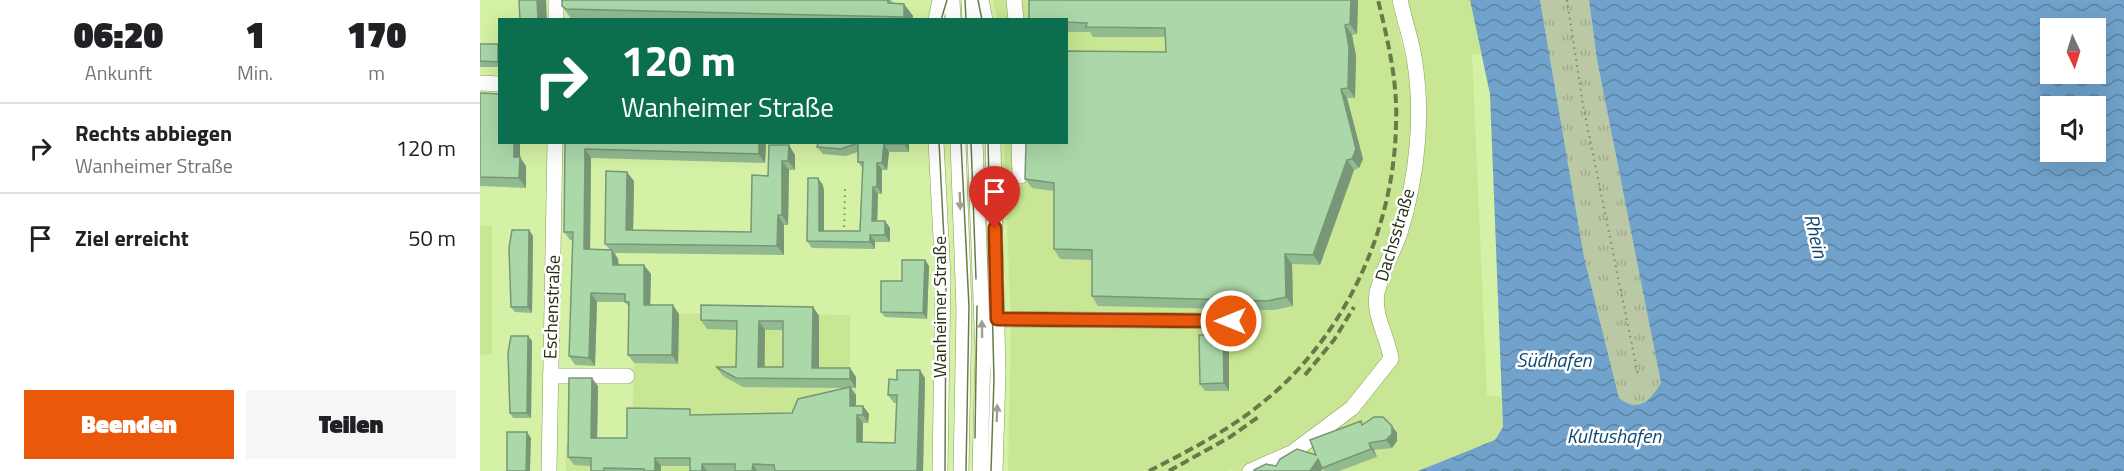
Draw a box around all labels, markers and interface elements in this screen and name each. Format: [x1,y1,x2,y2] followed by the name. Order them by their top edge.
[74,7,163,62] text: 06:20
[245,7,265,62] text: 1
[347,7,406,62] text: 170
[2040,18,2106,84] north arrow
[2040,18,2106,162] map controls
[621,28,736,92] text: 120 m
[522,42,600,120] icon: right
[85,57,152,88] text: Ankunft
[237,57,273,88] text: Min.
[368,57,385,88] text: m
[621,86,834,127] text: Wanheimer Straße
[2040,96,2106,162] button: sound
[75,116,232,150] text: Rechts abbiegen
[396,131,456,165] text: 120 m
[24,132,57,165] icon: right
[75,150,233,181] text: Wanheimer Straße
[969,166,1020,228] pin
[978,175,1011,208] icon: arrive
[1368,185,1421,285] street label: Dachsstraße
[955,191,964,210] one-way arrow
[1796,211,1837,262] water label: Rhein
[75,221,189,255] text: Ziel erreicht
[408,221,456,255] text: 50 m
[24,222,57,255] icon: arrive
[926,236,953,378] street label: Wanheimer Straße
[536,255,567,359] street label: Eschenstraße
[1199,289,1263,353] position arrow
[977,319,987,338] one-way arrow
[1516,344,1593,375] water label: Südhafen
[24,390,234,459] button: Beenden
[246,390,456,459] button: Teilen
[992,403,1002,422] one-way arrow
[1567,420,1662,451] water label: Kultushafen

